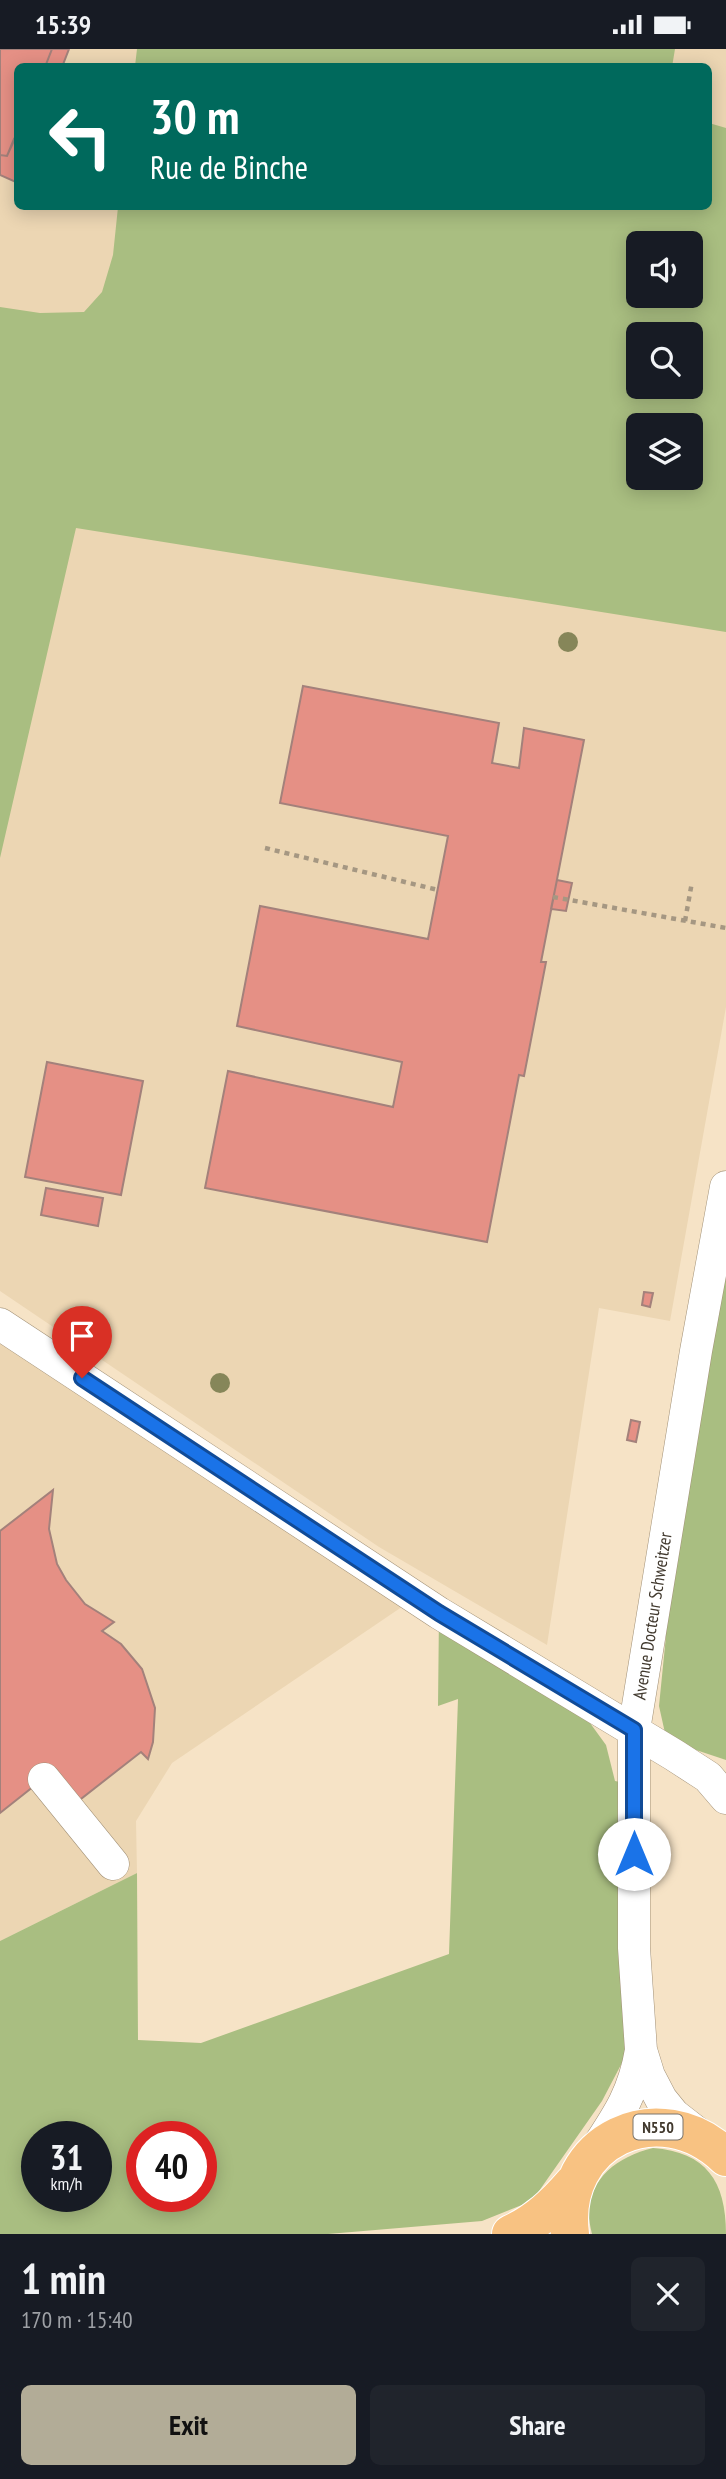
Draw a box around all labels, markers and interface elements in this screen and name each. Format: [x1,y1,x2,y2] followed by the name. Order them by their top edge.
[35,8,91,41] text: 15:39
[150,84,239,148] text: 30 m
[35,91,126,182] icon: left
[150,146,308,188] text: Rue de Binche
[626,231,703,490] map controls
[626,231,703,308] button: sound
[626,322,703,399] button: search
[626,413,703,490] button: layers
[52,1306,112,1378] pin
[63,1317,101,1355] icon: arrive
[627,1531,677,1701] street label: Avenue Docteur Schweitzer
[597,1817,671,1891] position arrow
[634,2115,682,2139] road number: N550
[126,2121,217,2212] speed limit sign: 40
[50,2134,83,2180] text: 31
[51,2172,82,2195] text: km/h
[21,2251,106,2306] text: 1 min
[631,2257,705,2331] button: close
[21,2305,133,2334] text: 170 m · 15:40
[21,2385,356,2465] button: Exit
[370,2385,705,2465] button: Share

